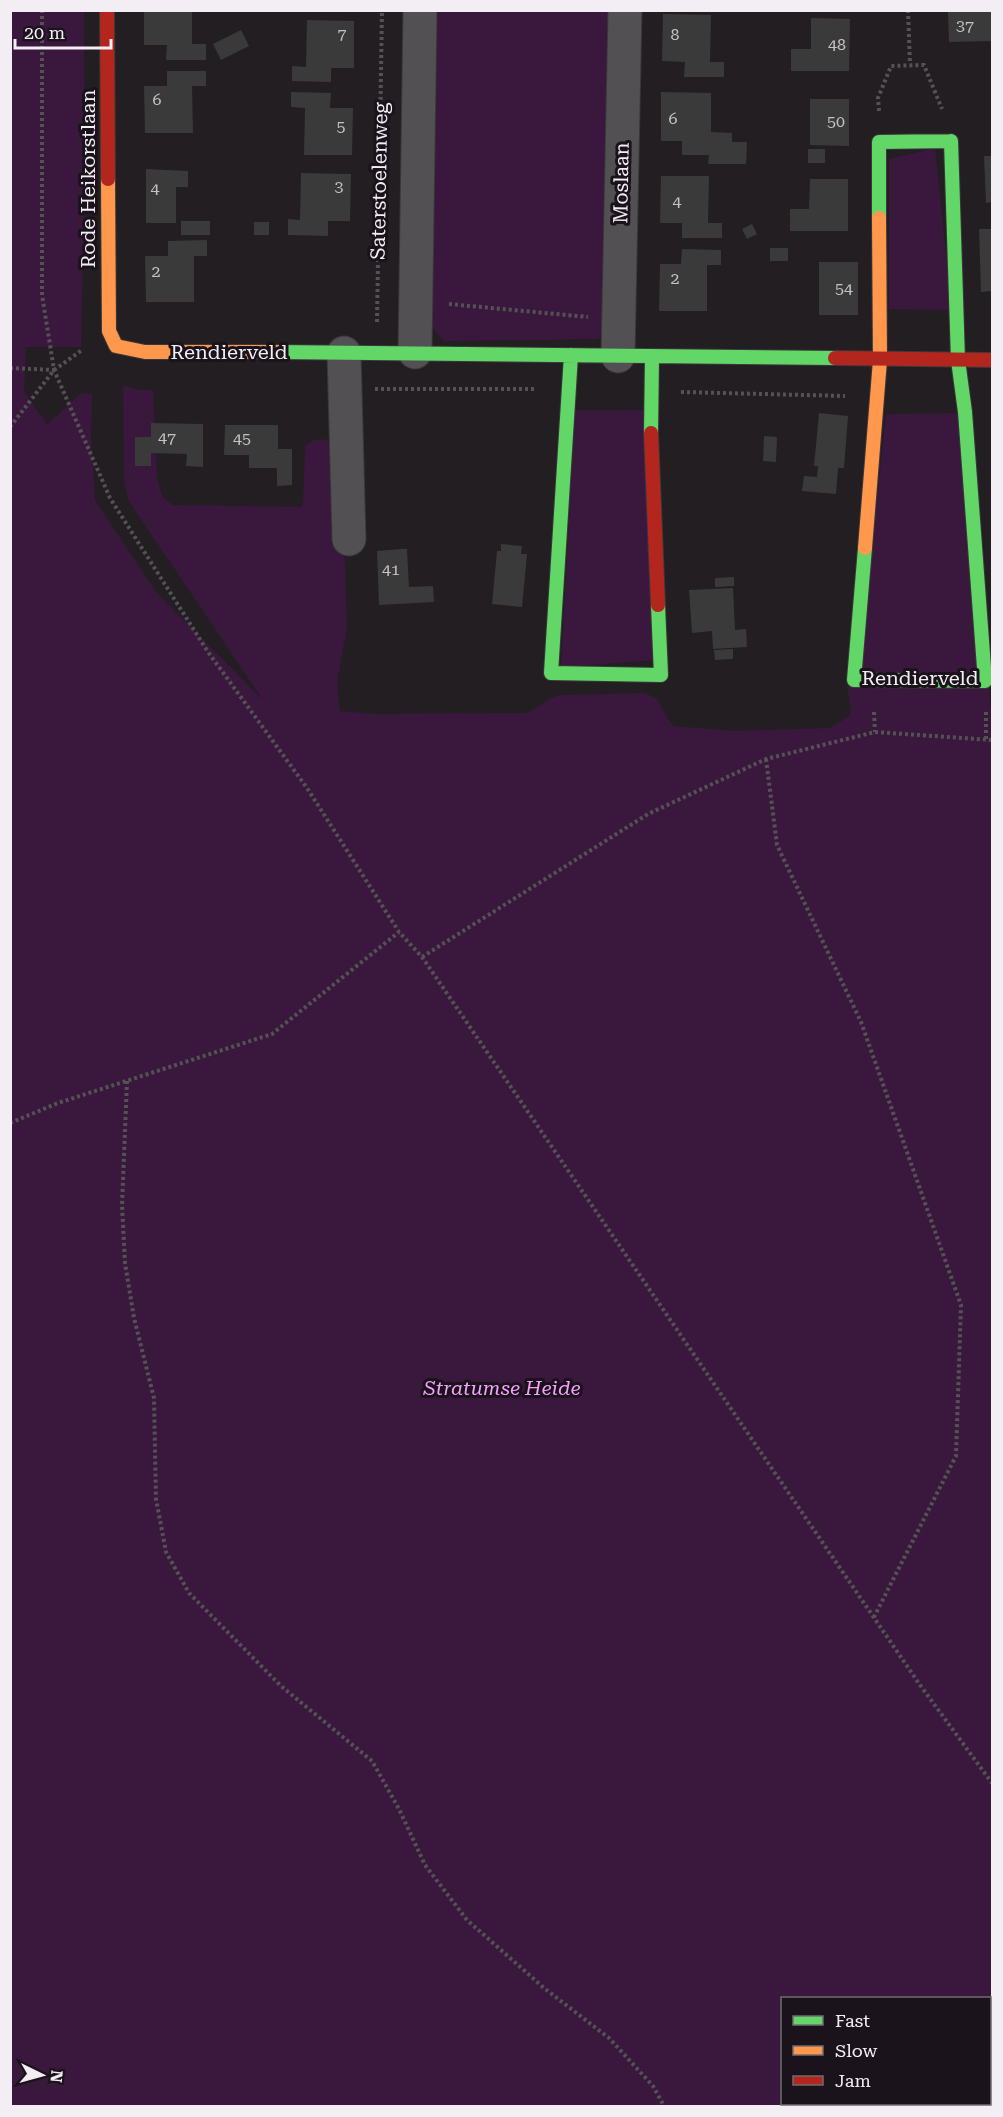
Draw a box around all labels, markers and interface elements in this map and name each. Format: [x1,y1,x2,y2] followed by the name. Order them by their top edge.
[15,12,111,50] scale bar
[956,16,974,35] house number: 37
[24,22,65,43] text: 20 m
[338,24,347,43] house number: 7
[671,25,680,44] house number: 8
[828,35,846,54] house number: 48
[76,90,100,268] street label: Rode Heikorstlaan
[153,90,162,109] house number: 6
[366,101,392,260] street label: Saterstoelenweg
[669,109,678,128] house number: 6
[827,112,845,131] house number: 50
[337,117,346,136] house number: 5
[608,142,634,224] street label: Moslaan
[335,177,344,196] house number: 3
[151,179,160,198] house number: 4
[673,192,682,211] house number: 4
[152,262,161,281] house number: 2
[671,269,680,288] house number: 2
[835,279,853,298] house number: 54
[170,340,288,364] street label: Rendierveld
[158,428,176,447] house number: 47
[233,429,251,448] house number: 45
[382,560,400,579] house number: 41
[861,666,979,690] street label: Rendierveld
[423,1376,581,1400] park label: Stratumse Heide
[781,1997,991,2105] legend
[835,2010,870,2031] text: Fast
[835,2040,877,2061] text: Slow
[12,2045,72,2105] north arrow
[46,2069,66,2083] text: N
[835,2070,871,2091] text: Jam

